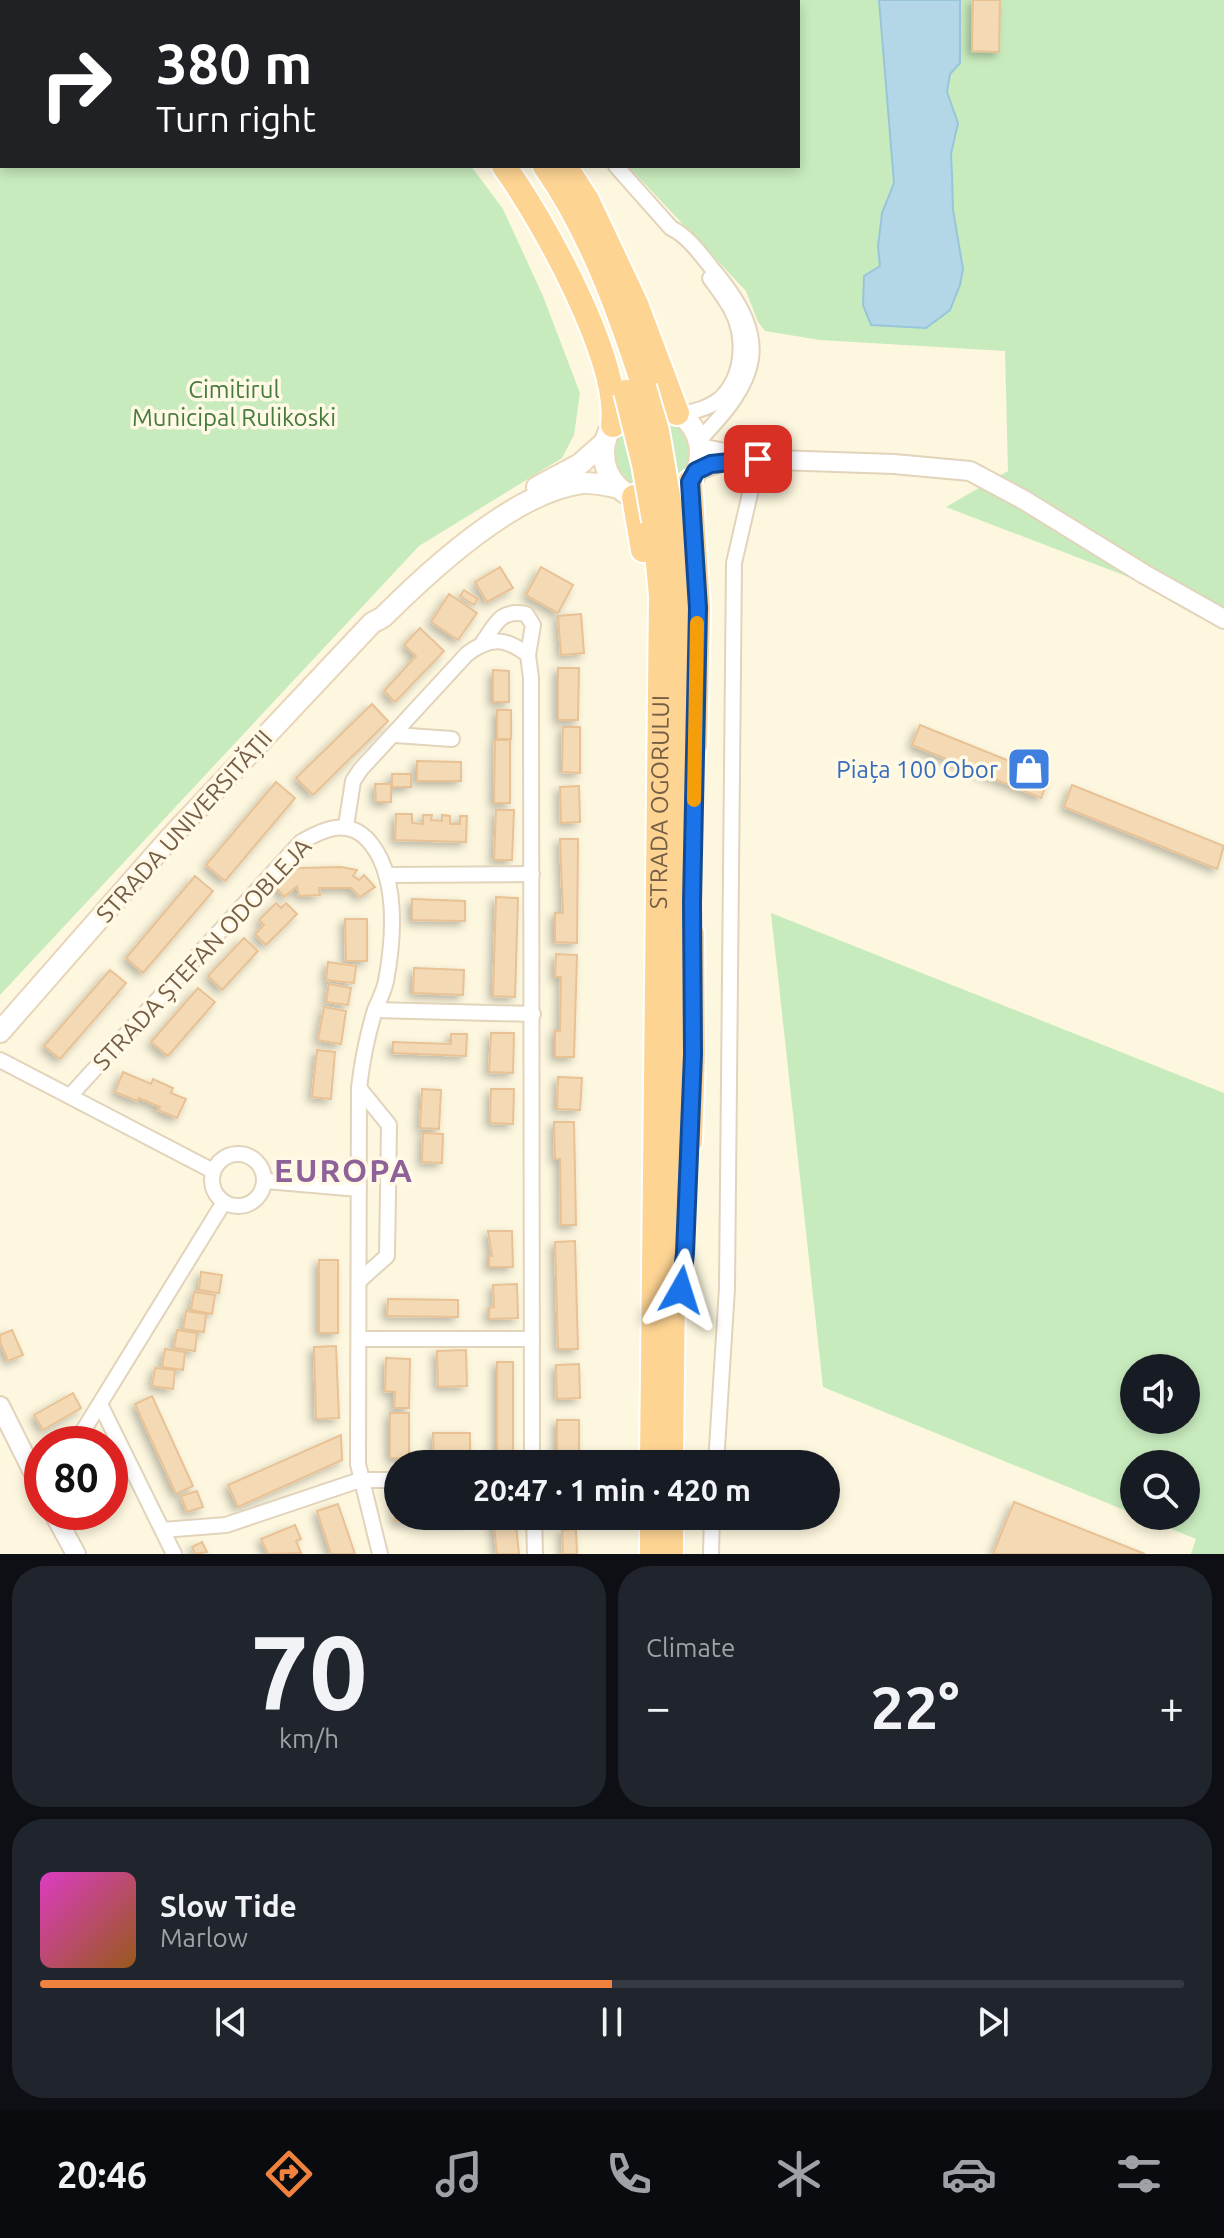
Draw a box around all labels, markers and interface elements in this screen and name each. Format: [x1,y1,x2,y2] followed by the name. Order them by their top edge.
[24,32,128,136] icon: right
[156,32,312,95] text: 380 m
[156,98,316,139] text: Turn right
[132,376,336,431] park label: Cimitirul Municipal Rulikoski
[724,425,792,493] pin
[736,437,780,481] icon: arrive
[644,695,673,909] street label: STRADA OGORULUI
[91,724,277,928] street label: STRADA UNIVERSITĂȚII
[1005,745,1053,793] shop icon: Piața 100 Obor
[836,756,998,783] place label: Piața 100 Obor
[87,832,317,1076] street label: STRADA ȘTEFAN ODOBLEJA
[274,1152,414,1188] district label: EUROPA
[639,1248,723,1332] position arrow
[1120,1354,1200,1530] map controls
[1120,1354,1200,1434] button: sound
[24,1426,128,1530] speed limit sign: 80
[1120,1450,1200,1530] button: search
[473,1473,751,1507] text: 20:47 · 1 min · 420 m
[250,1613,368,1730] text: 70
[646,1633,735,1662] text: Climate
[871,1673,959,1740] text: 22°
[646,1682,671,1731] text: −
[1159,1682,1184,1731] text: +
[279,1724,339,1753] text: km/h
[160,1889,297,1923] text: Slow Tide
[160,1923,248,1952] text: Marlow
[209,2000,253,2044] icon: previous
[590,2000,634,2044] icon: pause
[971,2000,1015,2044] icon: next
[261,2146,317,2202] icon: directions
[431,2146,487,2202] icon: music
[601,2146,657,2202] icon: phone
[771,2146,827,2202] icon: climate
[941,2146,997,2202] icon: car
[1111,2146,1167,2202] icon: filters
[57,2154,147,2195] text: 20:46

